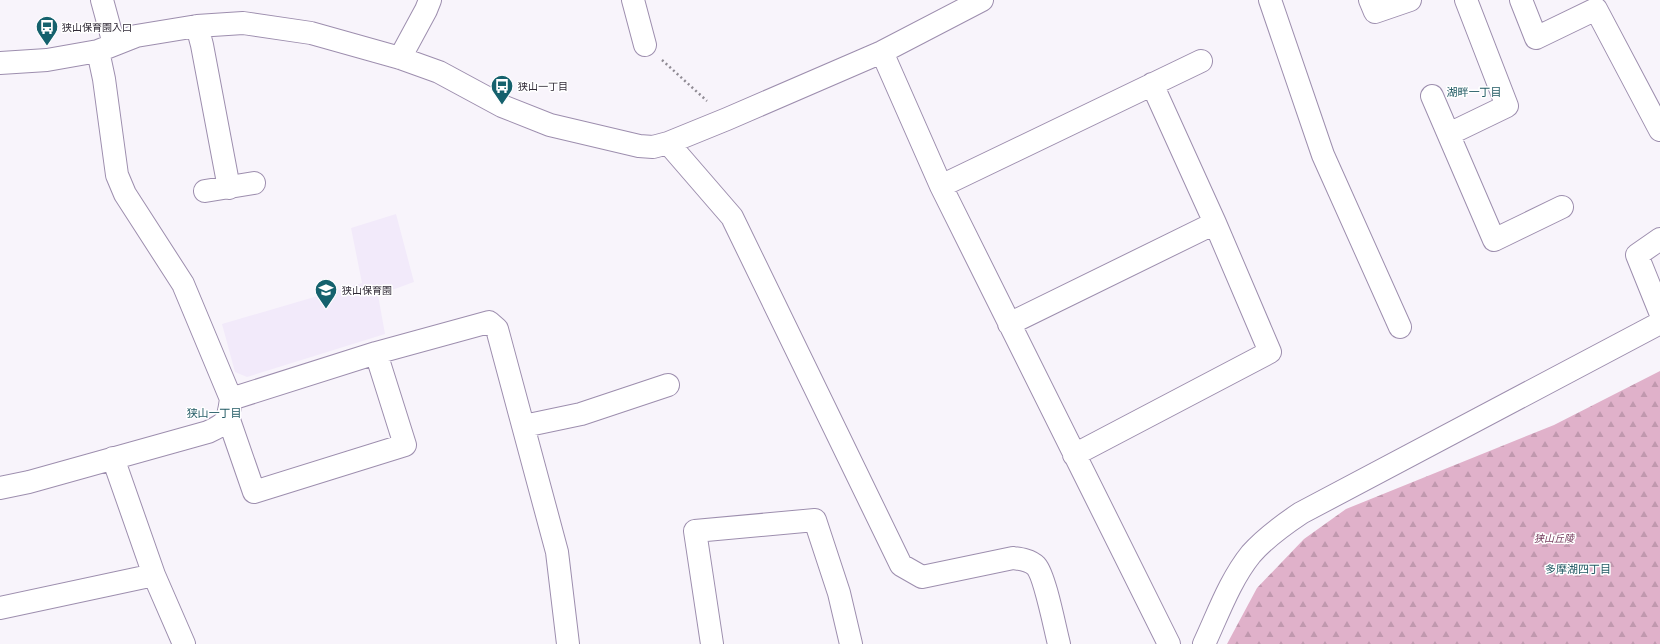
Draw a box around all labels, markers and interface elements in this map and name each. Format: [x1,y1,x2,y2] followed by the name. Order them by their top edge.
[34,14,60,47] bus stop icon: 狭山保育園入口
[62,21,132,34] place label: 狭山保育園入口
[489,73,515,106] bus stop icon: 狭山一丁目
[518,80,568,93] place label: 狭山一丁目
[1447,85,1502,99] district label: 湖畔一丁目
[313,277,339,310] school or university icon: 狭山保育園
[342,284,392,297] place label: 狭山保育園
[187,406,242,420] district label: 狭山一丁目
[1534,532,1576,545] park label: 狭山丘陵
[1545,562,1611,576] district label: 多摩湖四丁目

